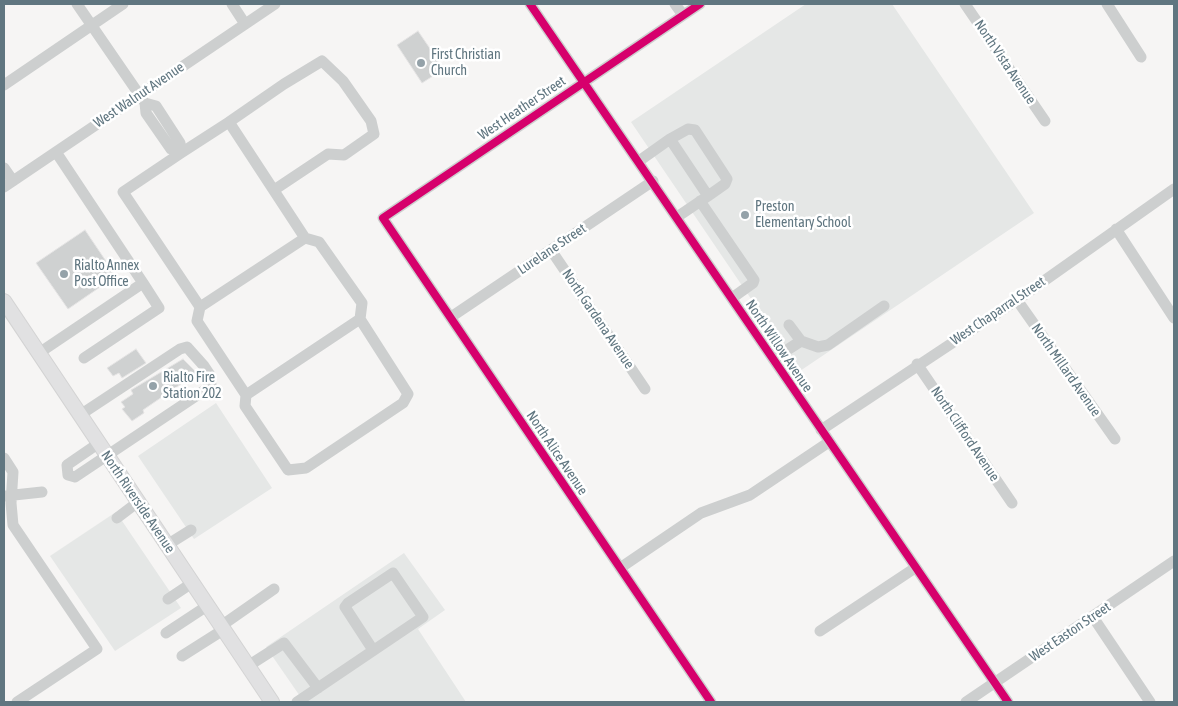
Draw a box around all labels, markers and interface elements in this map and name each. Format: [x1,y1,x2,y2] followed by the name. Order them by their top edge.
[971,17,1039,107] street label: North Vista Avenue
[431,47,501,80] place label: First Christian Church
[415,57,427,69] marker: First Christian Church
[91,59,187,131] street label: West Walnut Avenue
[475,73,569,143] street label: West Heather Street
[755,199,851,232] place label: Preston Elementary School
[739,209,751,221] marker: Preston Elementary School
[515,220,589,278] street label: Lurelane Street
[74,258,139,290] place label: Rialto Annex Post Office
[558,266,638,372] street label: North Gardena Avenue
[58,268,70,280] marker: Rialto Annex Post Office
[947,273,1049,349] street label: West Chaparral Street
[742,297,816,395] street label: North Willow Avenue
[1028,320,1104,420] street label: North Millard Avenue
[163,370,222,402] place label: Rialto Fire Station 202
[147,380,159,392] marker: Rialto Fire Station 202
[927,384,1003,484] street label: North Clifford Avenue
[523,408,591,498] street label: North Alice Avenue
[98,448,178,556] street label: North Riverside Avenue
[1026,599,1114,665] street label: West Easton Street

